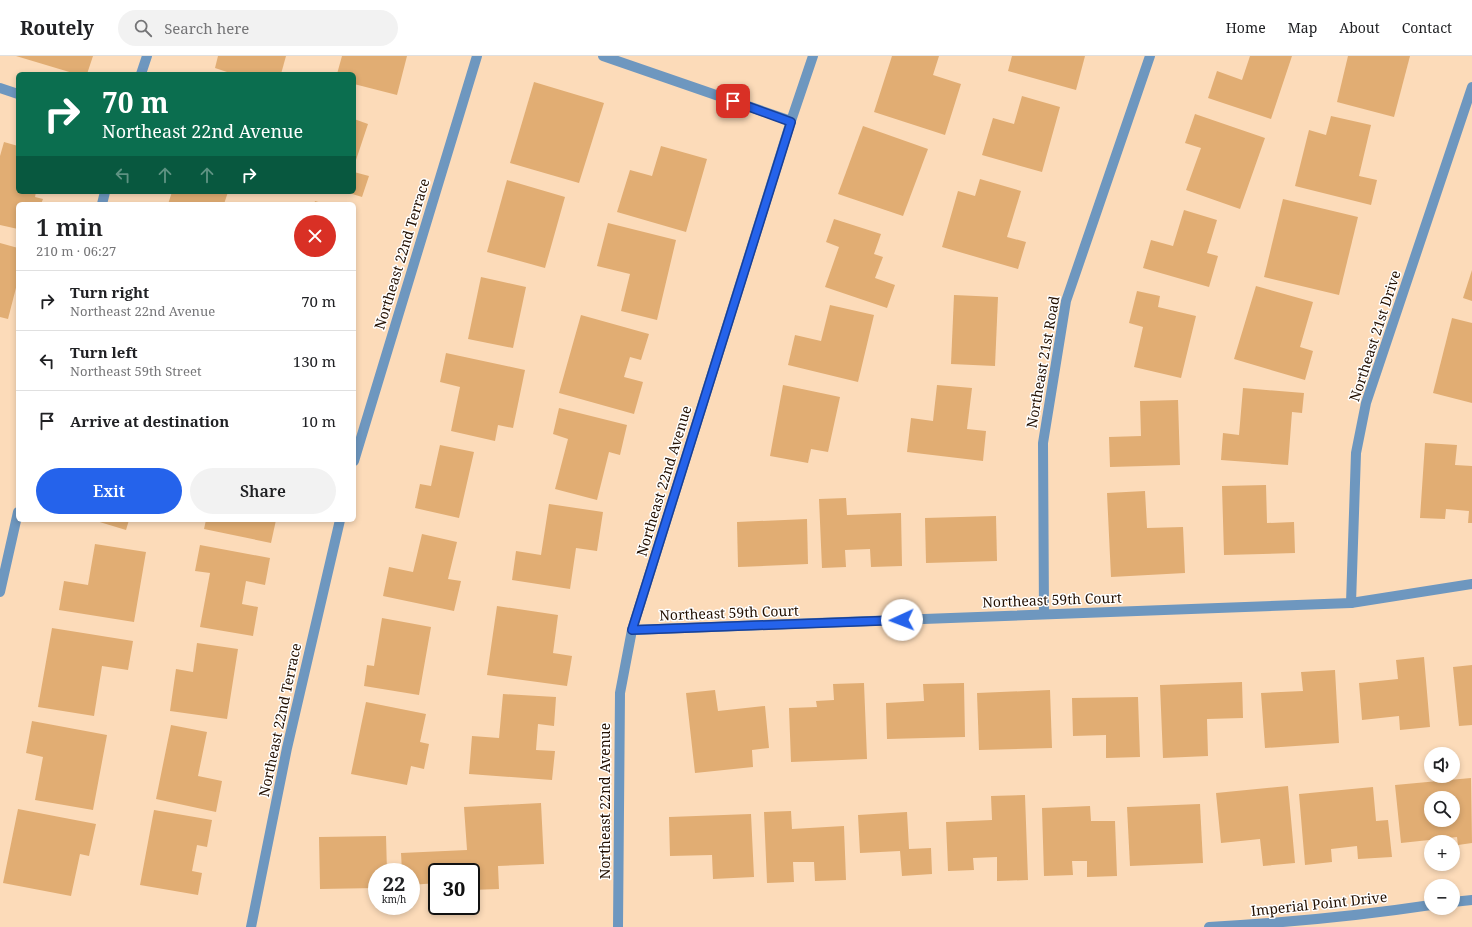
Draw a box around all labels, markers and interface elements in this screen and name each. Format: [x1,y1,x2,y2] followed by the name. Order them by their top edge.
[118,10,398,46] search box
[20,15,94,41] text: Routely
[132,17,154,39] icon: search
[164,18,249,38] text: Search here
[1226,18,1266,37] text: Home
[1288,18,1317,37] text: Map
[1339,18,1380,37] text: About
[1402,18,1452,37] text: Contact
[102,83,169,121] text: 70 m
[716,84,750,118] pin
[36,88,88,140] icon: right
[722,90,744,112] icon: arrive
[102,119,303,143] text: Northeast 22nd Avenue
[112,164,134,186] icon: left
[154,164,176,186] icon: ahead
[196,164,218,186] icon: ahead
[238,164,260,186] icon: right
[370,176,434,332] street label: Northeast 22nd Terrace
[36,210,103,243] text: 1 min
[294,215,336,257] button: close
[36,242,116,260] text: 210 m · 06:27
[1344,268,1405,404] street label: Northeast 21st Drive
[70,282,149,302] text: Turn right
[36,290,58,312] icon: right
[301,291,336,311] text: 70 m
[1022,294,1064,429] street label: Northeast 21st Road
[70,302,215,320] text: Northeast 22nd Avenue
[70,342,138,362] text: Turn left
[36,350,58,372] icon: left
[293,351,336,371] text: 130 m
[70,362,201,380] text: Northeast 59th Street
[632,403,695,558] street label: Northeast 22nd Avenue
[36,410,58,432] icon: arrive
[70,411,229,431] text: Arrive at destination
[301,411,336,431] text: 10 m
[36,468,182,514] button: Exit
[190,468,336,514] button: Share
[982,588,1122,611] street label: Northeast 59th Court
[881,599,923,641] position arrow
[659,601,799,624] street label: Northeast 59th Court
[254,641,305,799] street label: Northeast 22nd Terrace
[595,723,614,879] street label: Northeast 22nd Avenue
[1424,747,1460,915] map controls
[1424,747,1460,783] button: sound
[1424,791,1460,827] button: search
[1424,835,1460,871] button: +
[428,863,480,915] speed limit sign: 30
[383,870,405,897] text: 22
[1424,879,1460,915] button: −
[1250,887,1388,920] street label: Imperial Point Drive
[382,892,406,906] text: km/h

